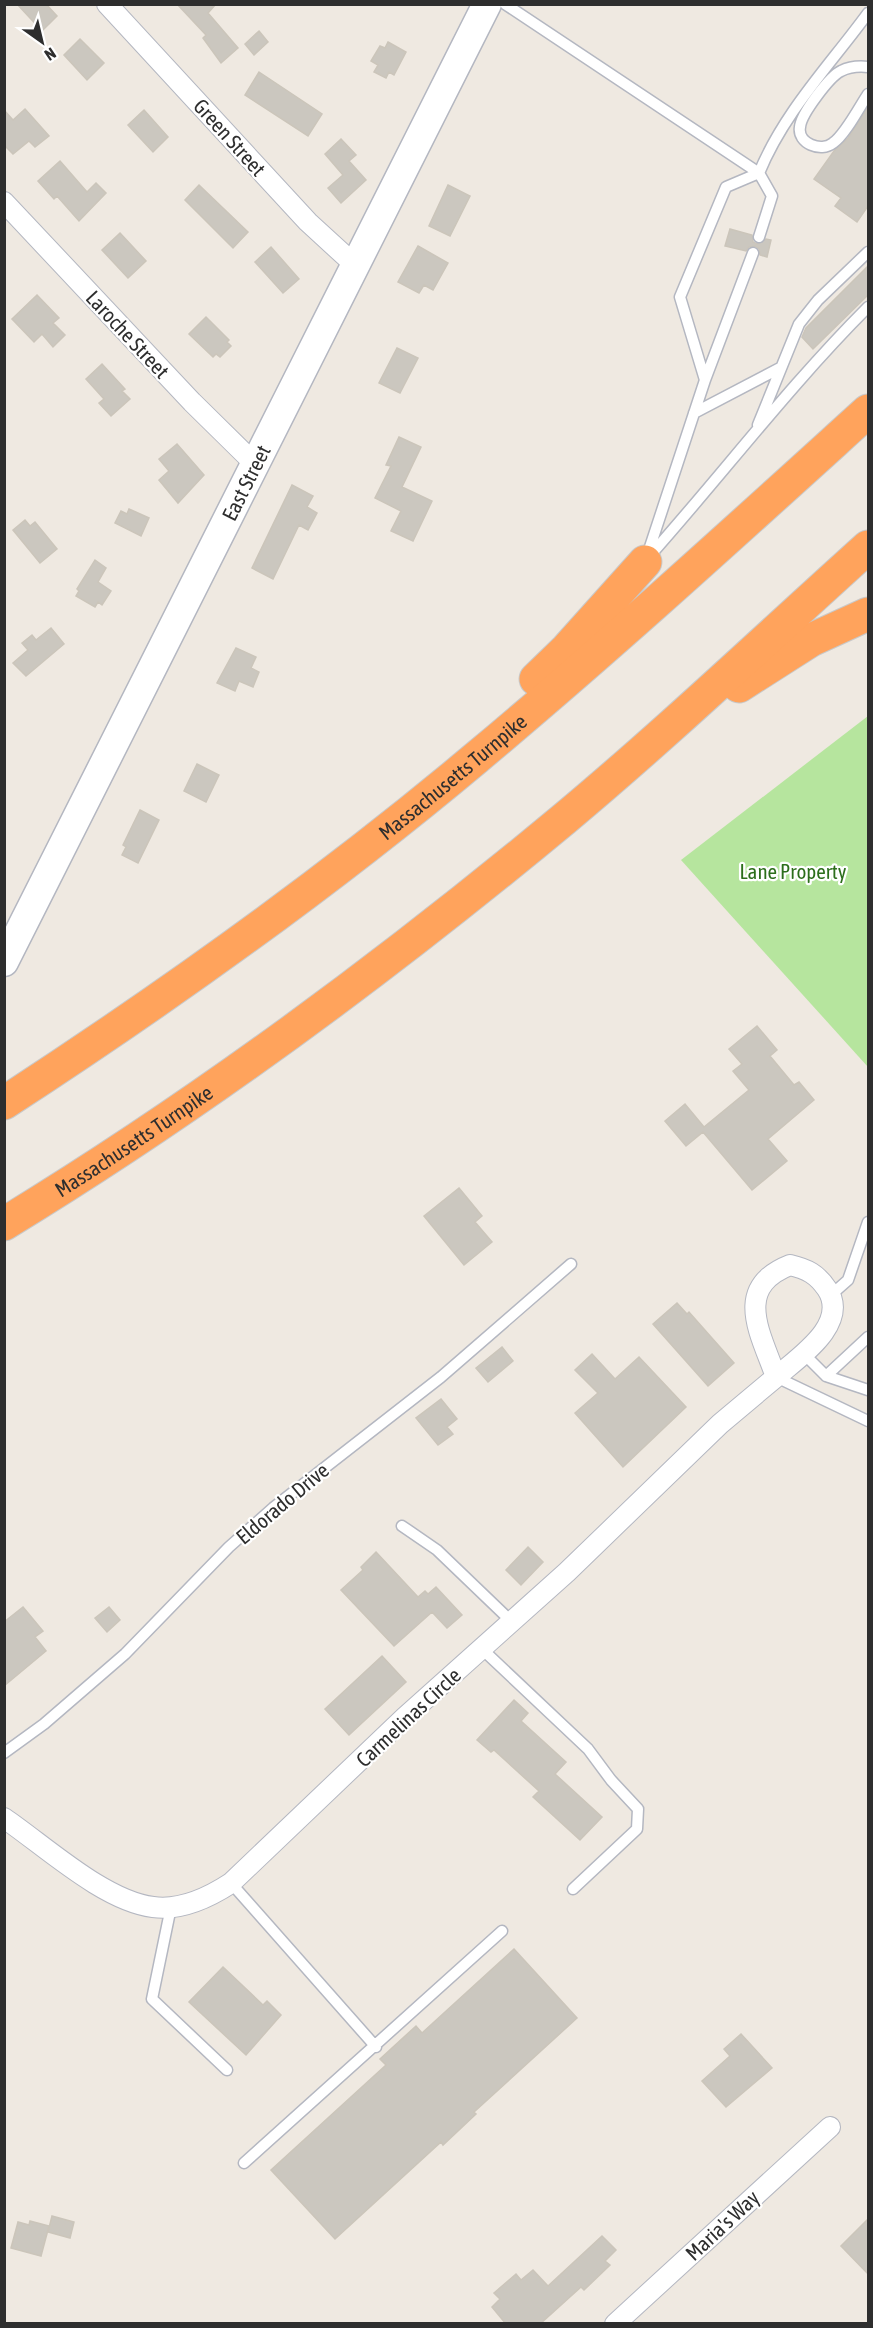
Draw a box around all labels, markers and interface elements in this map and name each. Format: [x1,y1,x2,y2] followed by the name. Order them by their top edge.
[12,12,72,72] north arrow
[41,44,59,65] text: N
[189,94,271,180] street label: Green Street
[82,285,174,383] street label: Laroche Street
[217,441,275,524] street label: East Street
[374,709,531,844] street label: Massachusetts Turnpike
[739,859,847,883] park label: Lane Property
[50,1080,217,1201] street label: Massachusetts Turnpike
[231,1457,333,1549] street label: Eldorado Drive
[351,1663,465,1771] street label: Carmelinas Circle
[680,2185,764,2265] street label: Maria's Way

